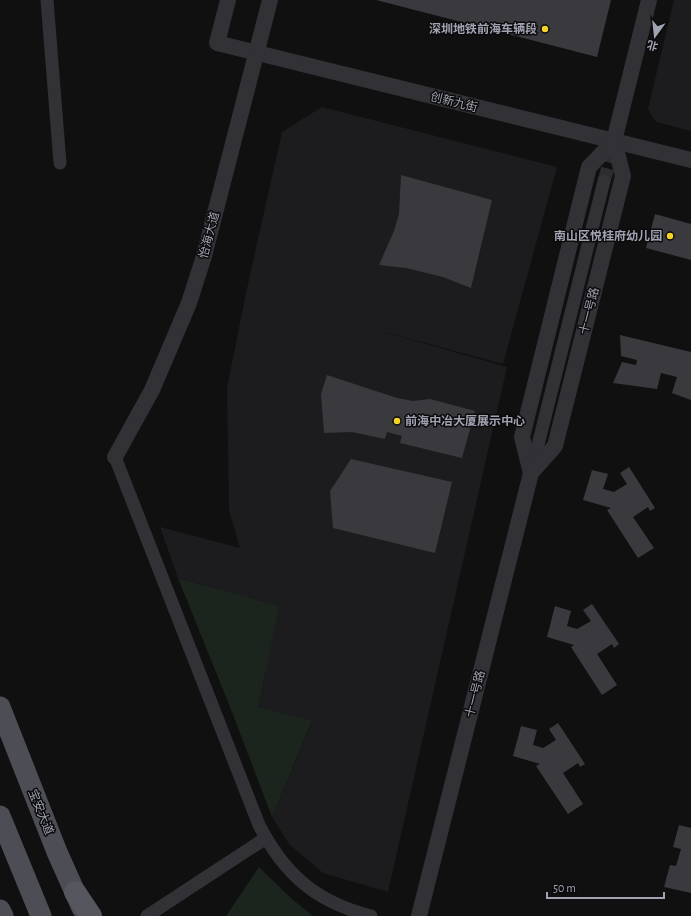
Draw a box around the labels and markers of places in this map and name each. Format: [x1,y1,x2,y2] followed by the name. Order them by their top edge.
[429,22,537,35] place label: 深圳地铁前海车辆段
[540,24,550,34] marker: 深圳地铁前海车辆段
[554,229,662,242] place label: 南山区悦桂府幼儿园
[665,231,675,241] marker: 南山区悦桂府幼儿园
[405,414,525,427] place label: 前海中冶大厦展示中心
[392,416,402,426] marker: 前海中冶大厦展示中心

